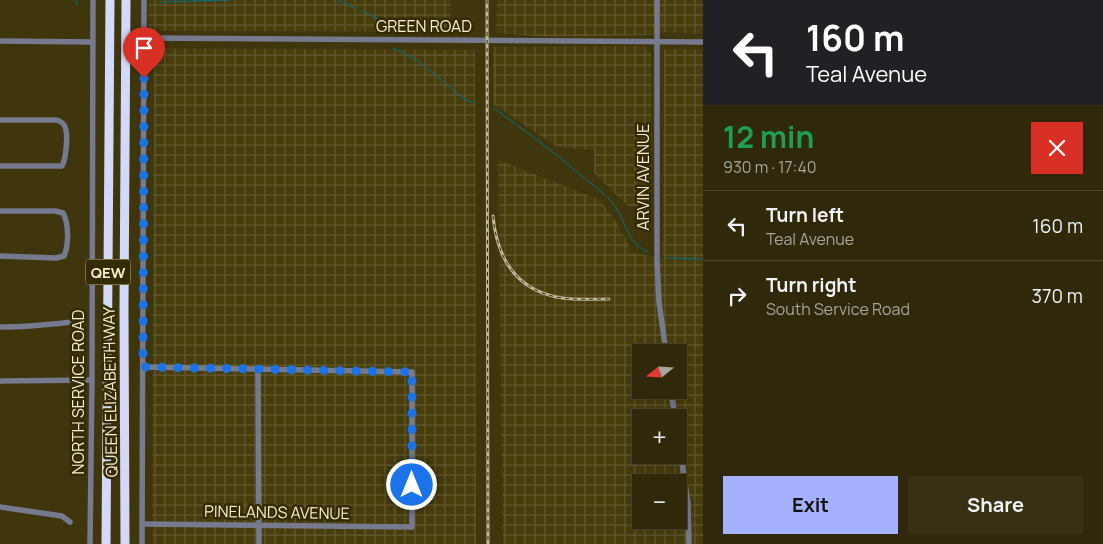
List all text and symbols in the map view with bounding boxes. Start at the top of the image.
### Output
text: 160 m [806,14,905,62]
street label: GREEN ROAD [376,15,472,37]
icon: left [723,20,788,85]
pin [123,27,165,78]
icon: arrive [130,34,158,62]
text: Teal Avenue [806,59,927,89]
text: 12 min [723,116,814,157]
button: close [1031,122,1083,174]
street label: ARVIN AVENUE [632,124,654,230]
text: 930 m · 17:40 [723,156,817,178]
text: Turn left [766,202,844,228]
icon: left [723,212,751,240]
text: 160 m [1032,213,1083,239]
text: Teal Avenue [766,228,854,250]
road number: QEW [86,260,130,284]
text: Turn right [766,272,856,298]
icon: right [723,282,751,310]
text: 370 m [1031,283,1083,309]
text: South Service Road [766,298,910,320]
street label: QUEEN ELIZABETH WAY [98,306,122,478]
street label: NORTH SERVICE ROAD [67,309,89,474]
north arrow [632,344,688,399]
map controls [632,344,687,529]
button: + [632,409,687,464]
position arrow [385,458,437,510]
button: − [632,474,687,529]
button: Exit [723,476,898,534]
button: Share [908,476,1083,534]
street label: PINELANDS AVENUE [204,500,350,524]

